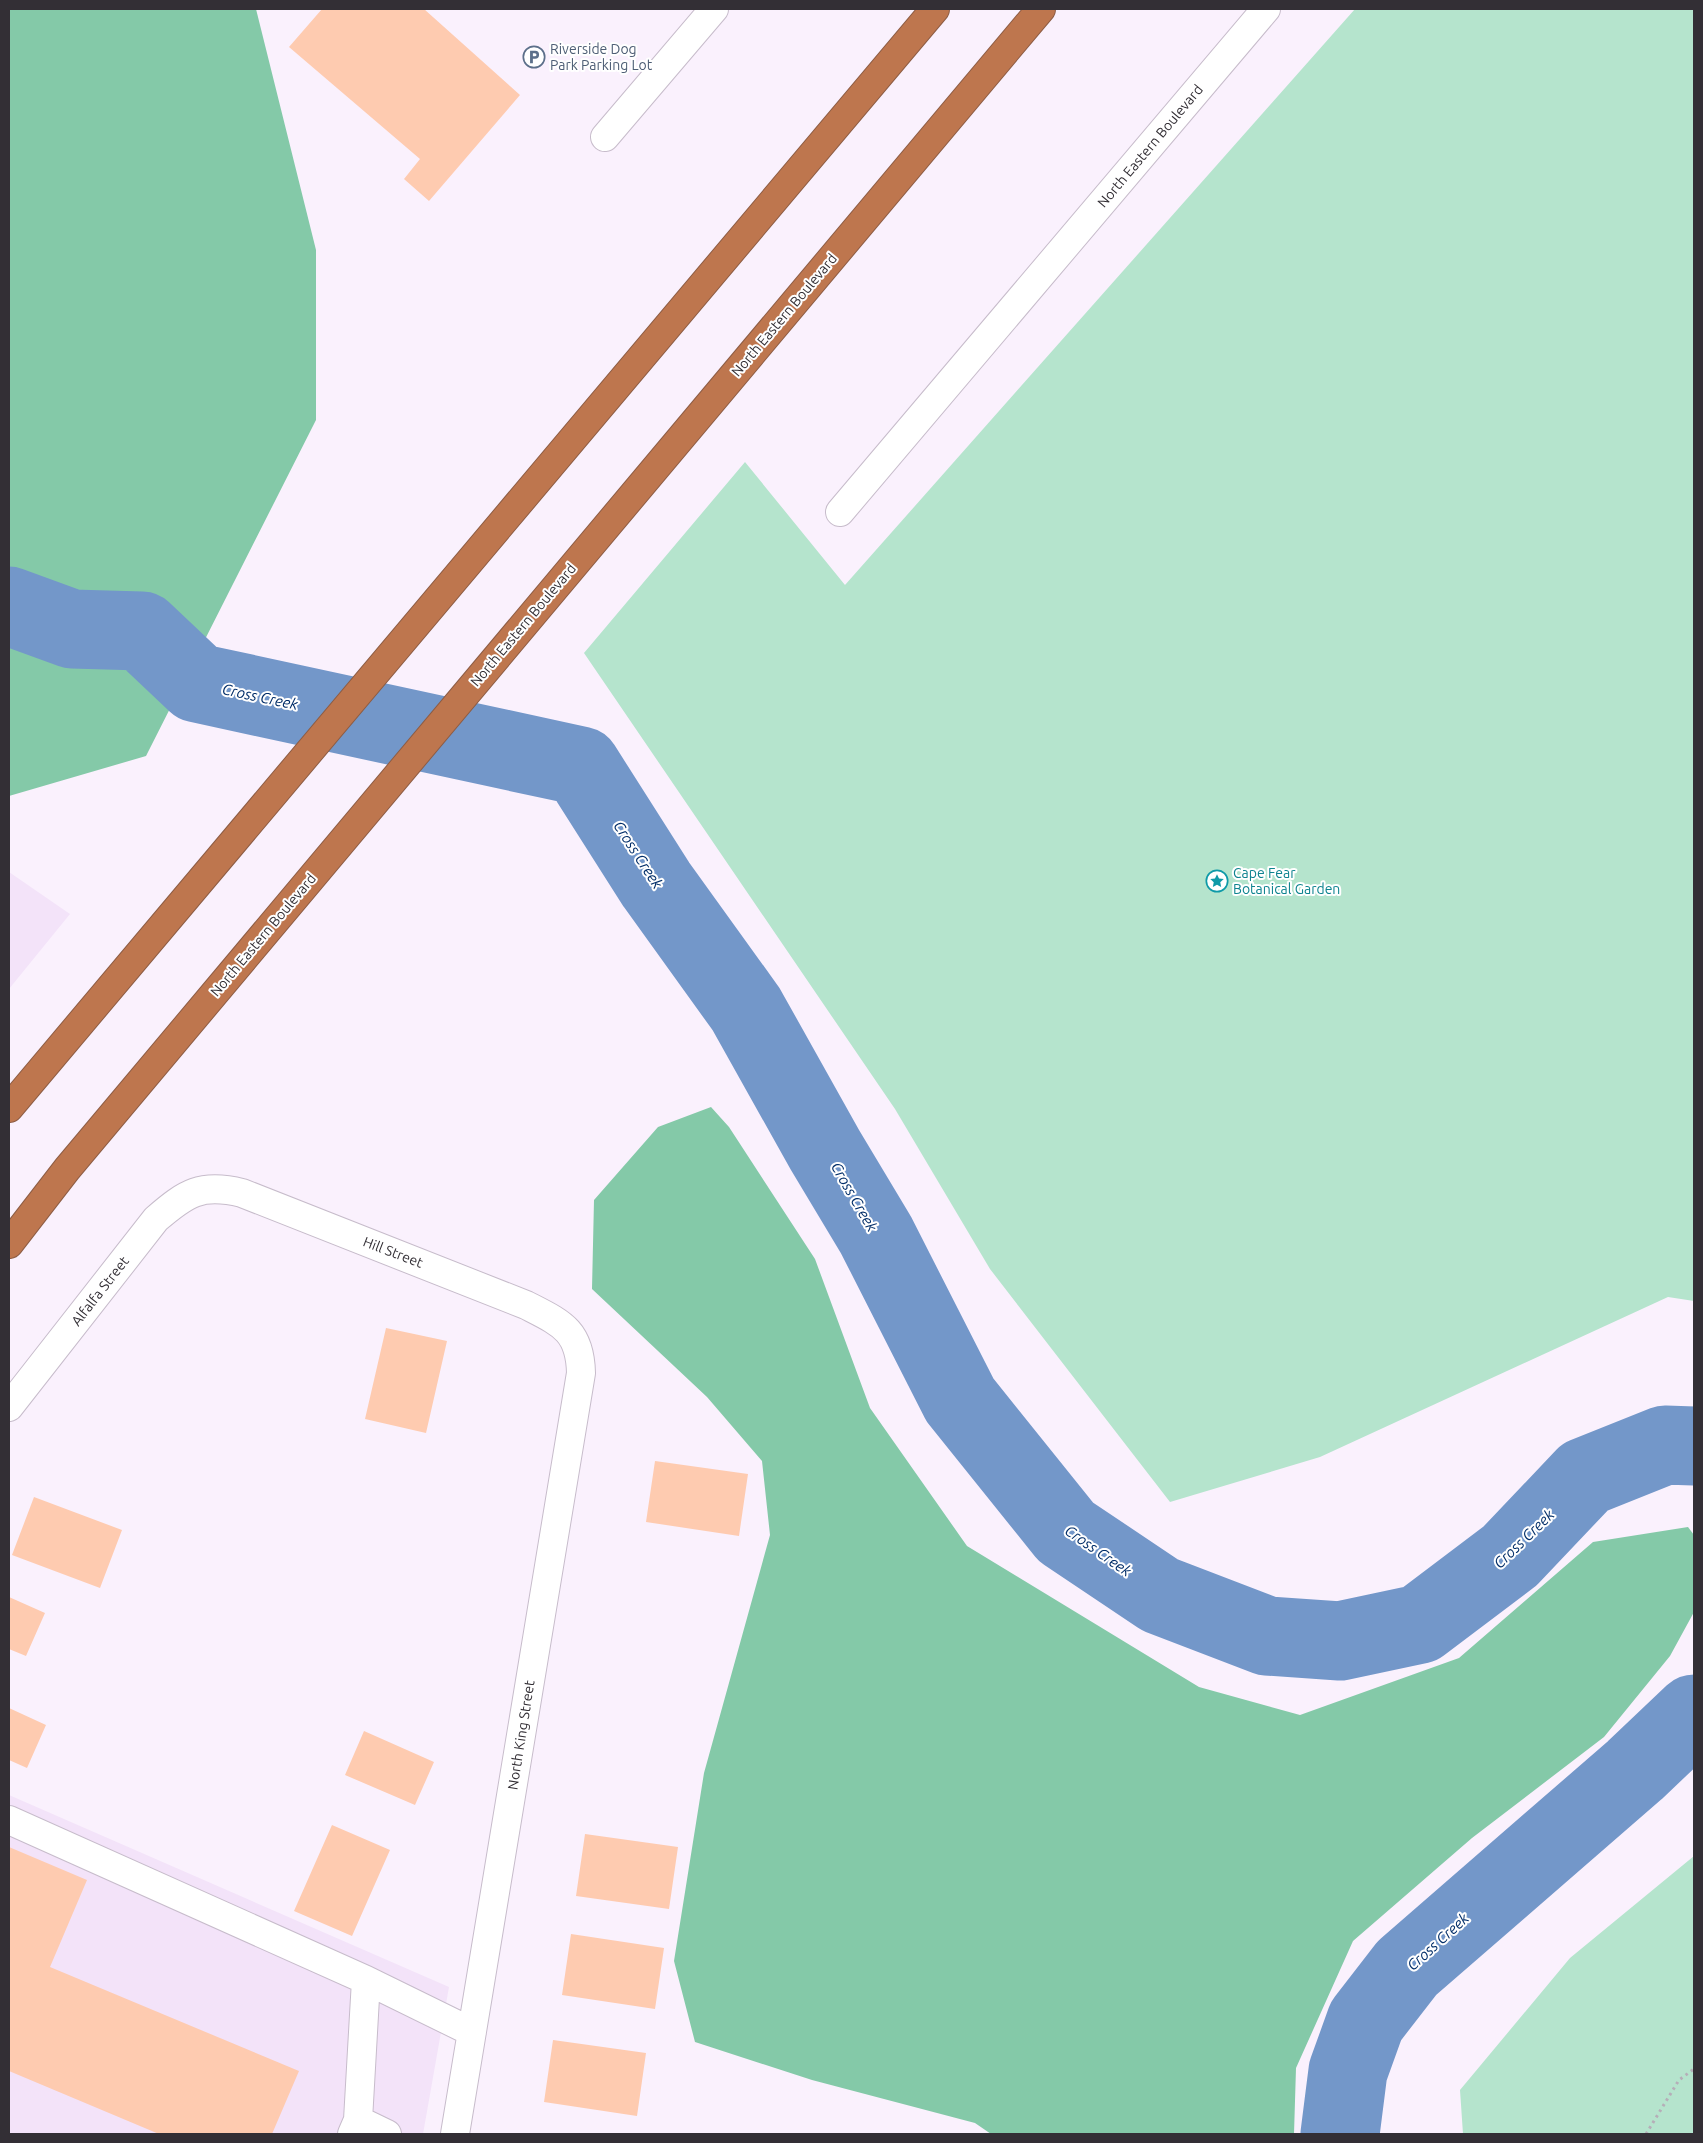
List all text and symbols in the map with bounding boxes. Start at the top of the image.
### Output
place label: Riverside Dog Park Parking Lot [550,41,653,73]
parking icon: Riverside Dog Park Parking Lot [522,45,546,69]
street label: North Eastern Boulevard [1094,81,1206,211]
street label: North Eastern Boulevard [728,250,840,380]
street label: North Eastern Boulevard [467,560,579,690]
water label: Cross Creek [221,680,300,713]
water label: Cross Creek [610,818,667,892]
place label: Cape Fear Botanical Garden [1233,865,1340,897]
place icon: Cape Fear Botanical Garden [1205,869,1229,893]
street label: North Eastern Boulevard [207,870,319,1000]
water label: Cross Creek [828,1159,881,1235]
street label: Hill Street [361,1233,426,1271]
street label: Alfalfa Street [68,1253,132,1329]
water label: Cross Creek [1490,1506,1558,1572]
water label: Cross Creek [1062,1521,1135,1580]
street label: North King Street [504,1679,538,1791]
water label: Cross Creek [1403,1909,1472,1974]

